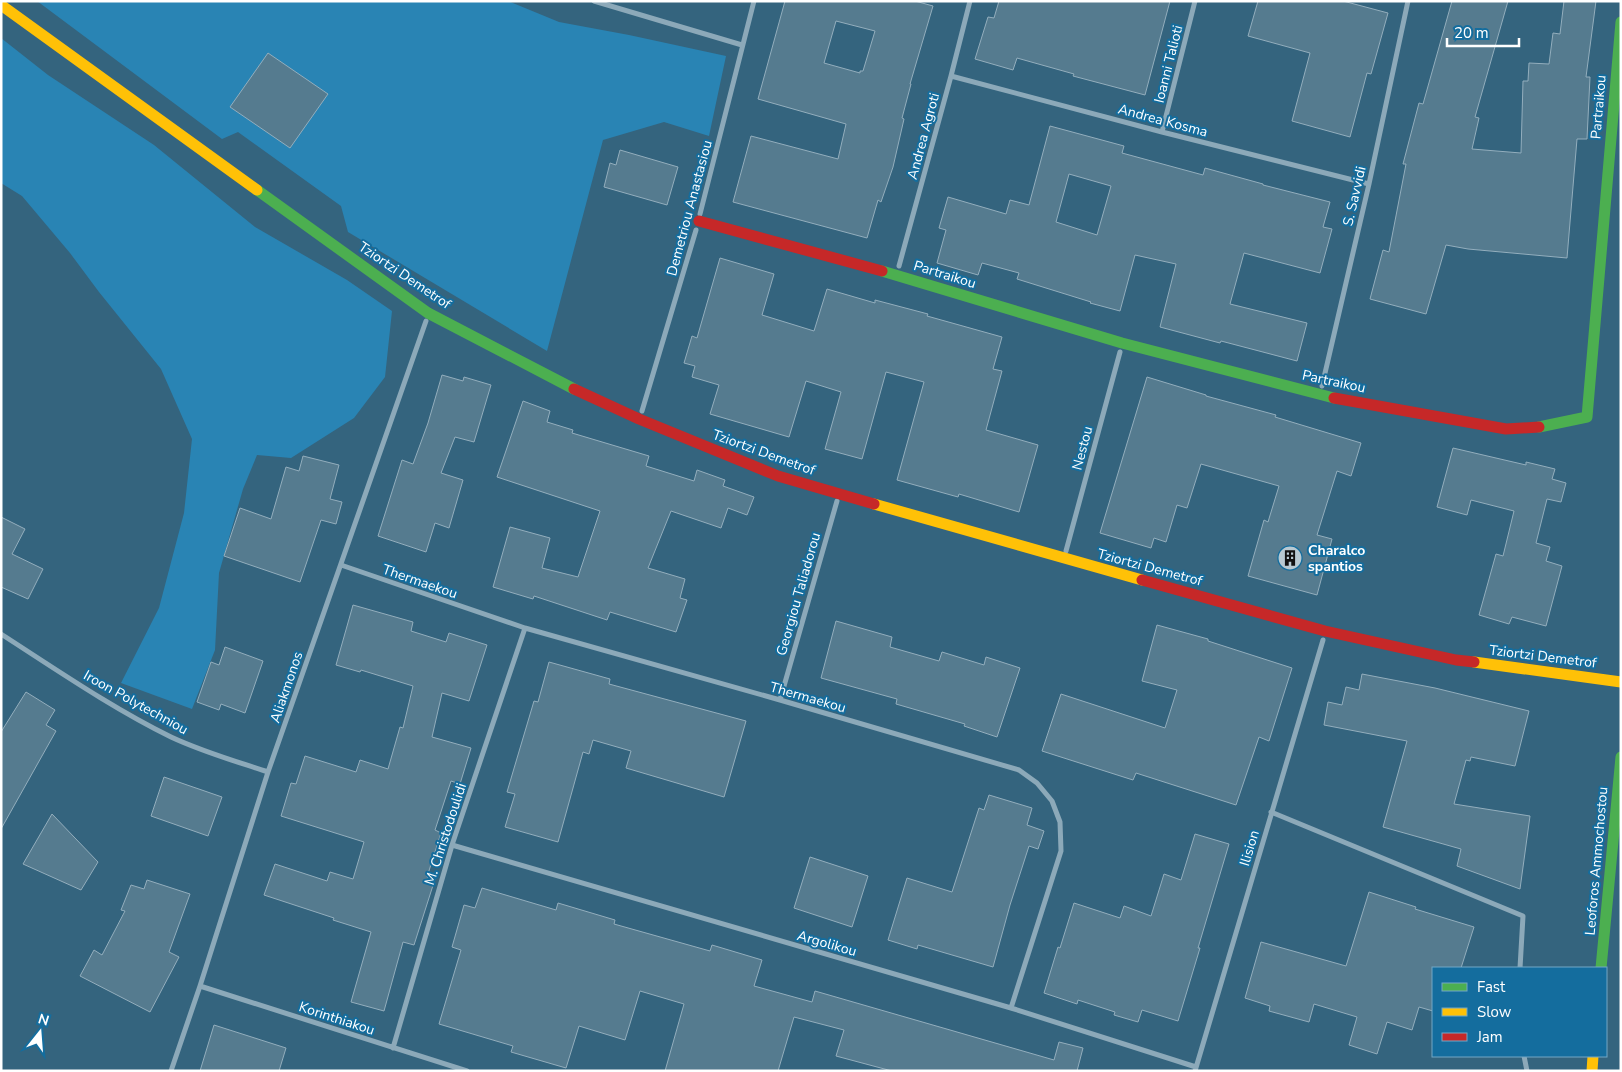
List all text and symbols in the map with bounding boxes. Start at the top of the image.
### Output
scale bar [1447,15,1520,47]
street label: Ioanni Talioti [1150,23,1187,105]
text: 20 m [1454,23,1489,43]
street label: Partraikou [1586,74,1611,140]
street label: Andrea Agroti [903,91,944,181]
street label: Andrea Kosma [1116,99,1210,142]
street label: Demetriou Anastasiou [662,138,717,278]
street label: S. Savvidi [1338,164,1371,228]
street label: Tziortzi Demetrof [355,237,455,314]
street label: Partraikou [911,256,978,293]
street label: Partraikou [1300,366,1367,397]
street label: Nestou [1067,424,1097,472]
street label: Tziortzi Demetrof [710,425,818,480]
street label: Georgiou Taliadorou [772,530,825,658]
place label: Charalco spantios [1308,541,1365,576]
street label: Tziortzi Demetrof [1095,544,1205,591]
building icon: Charalco spantios [1277,545,1303,571]
street label: Thermaekou [380,560,460,603]
street label: Tziortzi Demetrof [1488,640,1598,673]
street label: Aliakmonos [265,649,308,725]
street label: Iroon Polytechniou [80,666,191,739]
street label: Thermaekou [768,678,848,717]
street label: M. Christodoulidi [420,781,471,888]
street label: Leoforos Ammochostou [1581,786,1612,936]
street label: Ilision [1235,828,1264,868]
street label: Argolikou [795,926,859,961]
legend [1432,967,1607,1057]
text: Fast [1477,977,1506,997]
street label: Korinthiakou [297,997,377,1040]
text: Slow [1477,1002,1512,1022]
north arrow [15,1007,65,1057]
text: N [36,1009,51,1031]
text: Jam [1476,1027,1503,1047]

